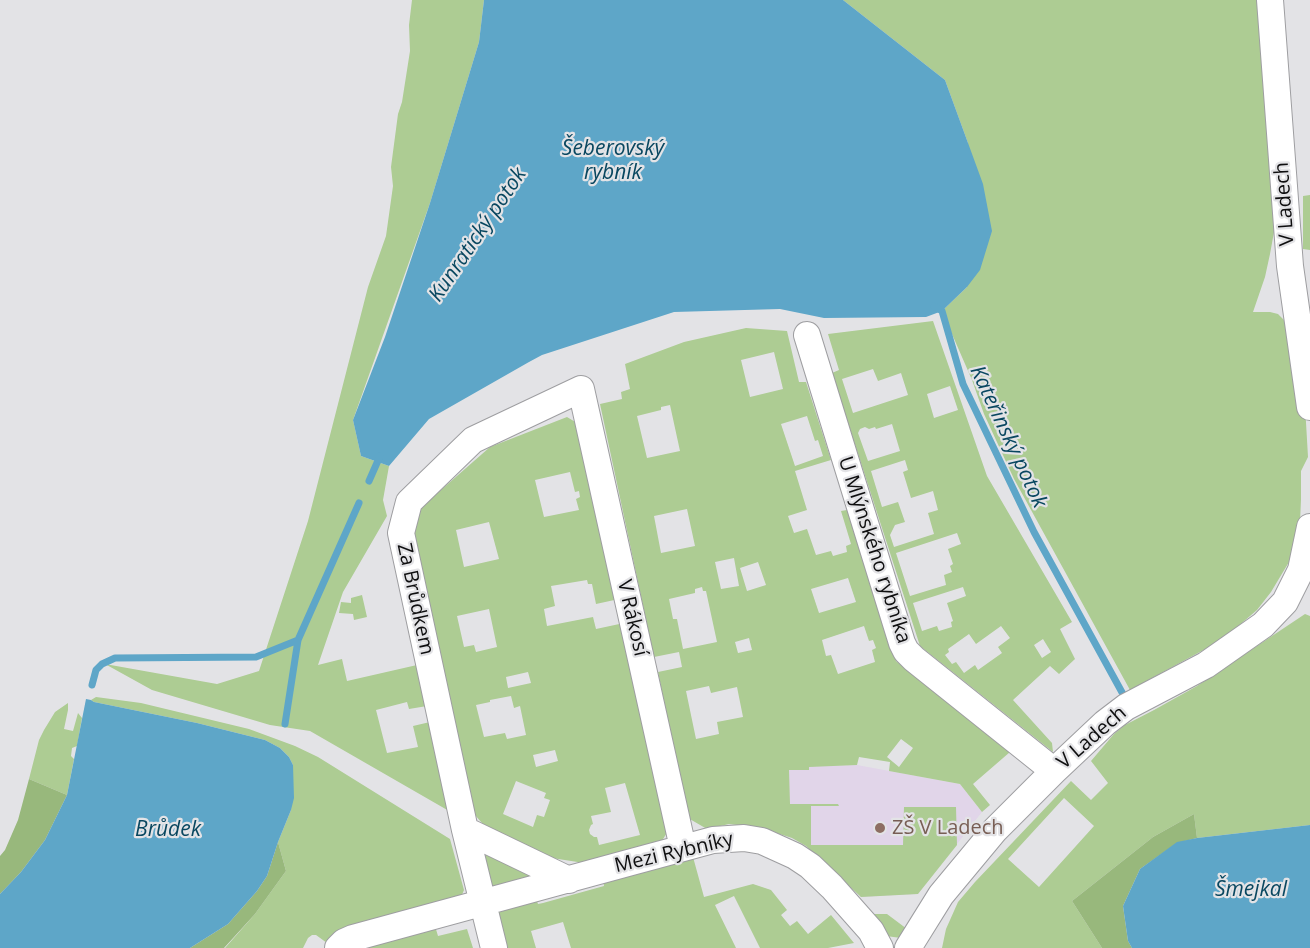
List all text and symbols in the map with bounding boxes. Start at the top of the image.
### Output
water label: Šeberovský rybník [562,136,664,186]
street label: V Ladech [1270,161,1300,247]
water label: Kunratický potok [424,163,532,307]
water label: Kateřinský potok [964,362,1052,512]
street label: U Mlýnského rybníka [832,453,916,647]
street label: Za Brůdkem [391,541,439,657]
street label: V Rákosí [612,577,652,659]
street label: V Ladech [1052,701,1132,775]
place label: ZŠ V Ladech [892,816,1004,840]
water label: Brůdek [135,817,201,843]
marker: ZŠ V Ladech [873,821,887,835]
street label: Mezi Rybníky [612,828,736,878]
water label: Šmejkal [1215,877,1287,903]

